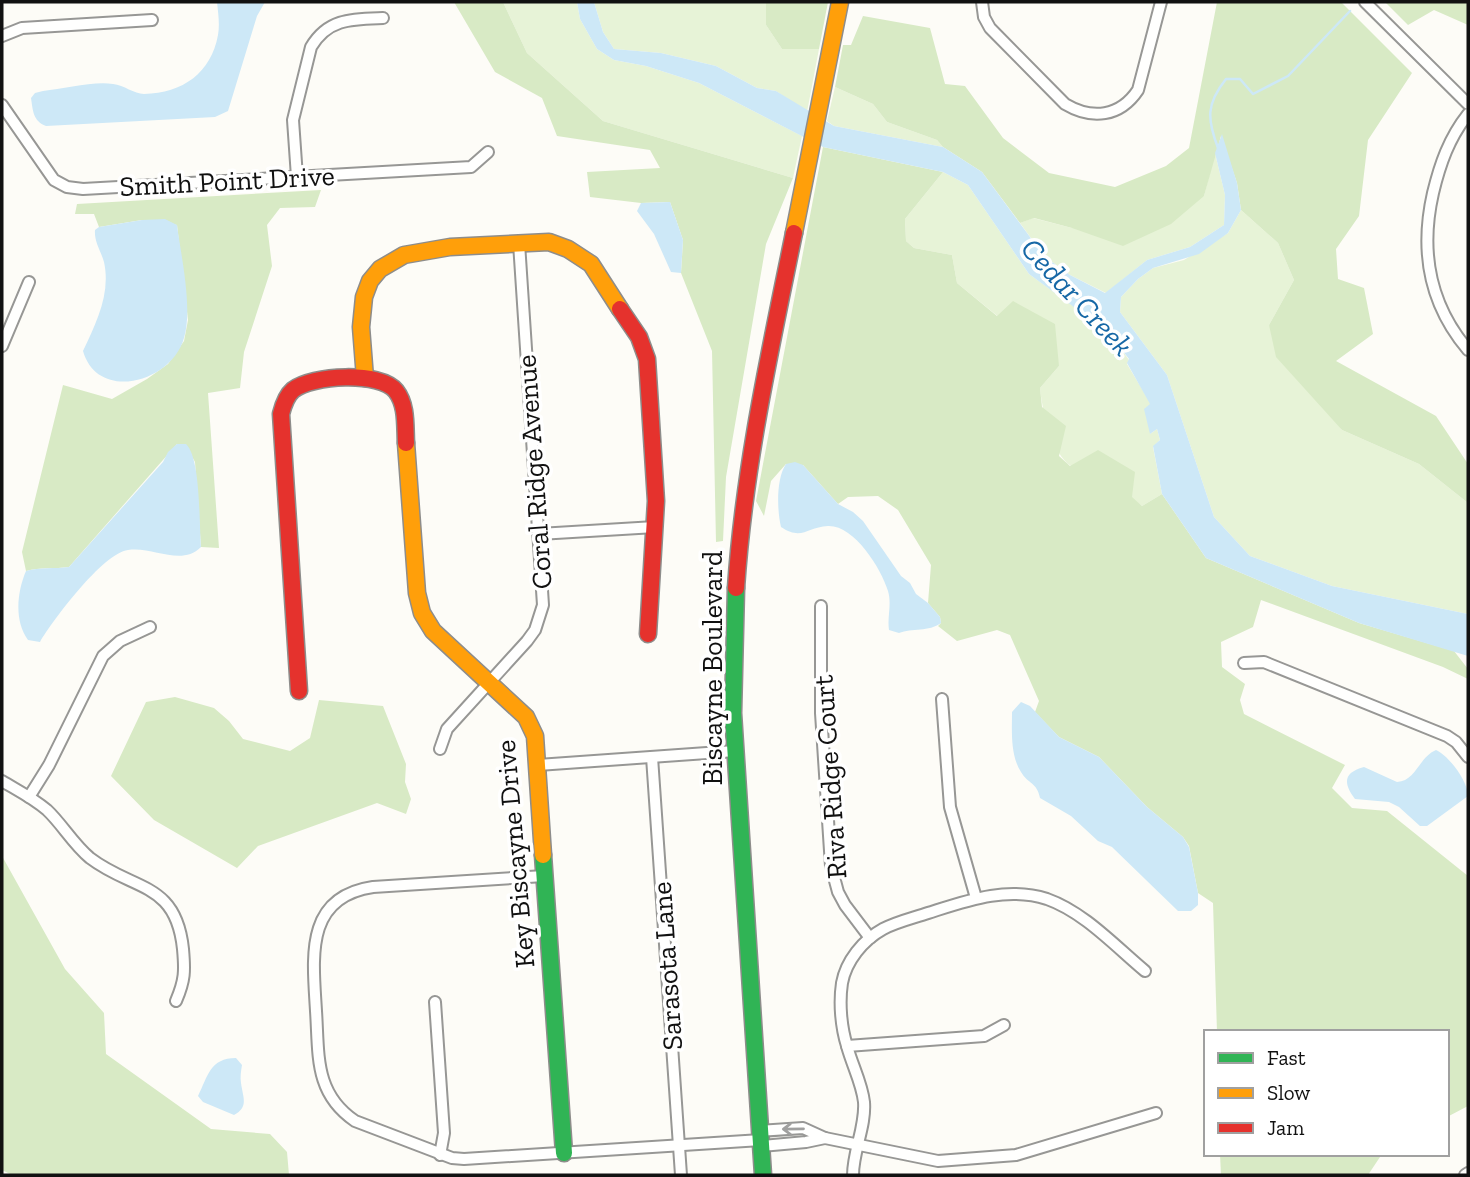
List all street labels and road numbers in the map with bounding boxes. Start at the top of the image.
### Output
street label: Smith Point Drive [119,159,335,203]
street label: Coral Ridge Avenue [509,354,559,590]
street label: Biscayne Boulevard [696,551,729,785]
street label: Riva Ridge Court [806,673,854,880]
street label: Key Biscayne Drive [489,739,541,969]
street label: Sarasota Lane [645,881,689,1051]

